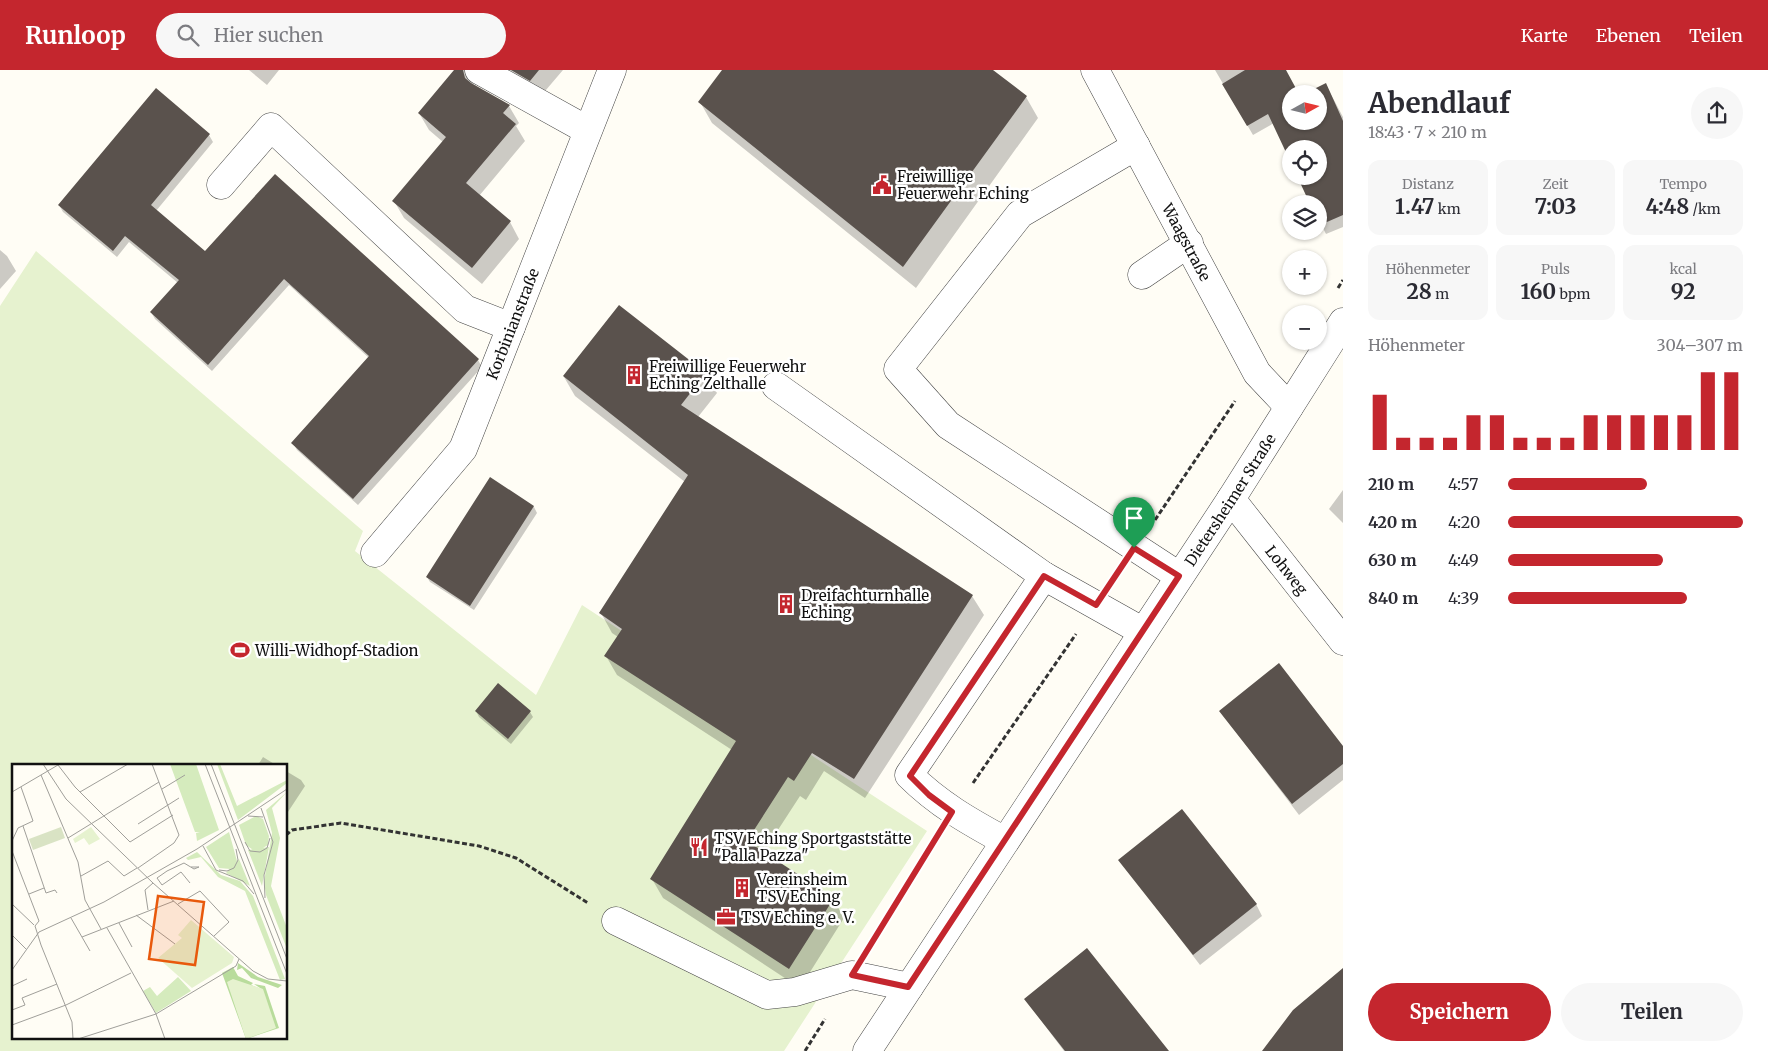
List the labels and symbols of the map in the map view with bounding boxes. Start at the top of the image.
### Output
north arrow [1282,85,1328,130]
place label: Freiwillige Feuerwehr Eching [897,167,1029,203]
public building icon: Freiwillige Feuerwehr Eching [871,174,893,196]
street label: Waagstraße [1158,199,1216,284]
street label: Korbinianstraße [482,265,543,382]
place label: Freiwillige Feuerwehr Eching Zelthalle [649,357,806,393]
building icon: Freiwillige Feuerwehr Eching Zelthalle [623,364,645,386]
street label: Dietersheimer Straße [1180,430,1280,569]
pin [1113,497,1155,548]
street label: Lohweg [1262,541,1312,598]
place label: Dreifachturnhalle Eching [801,586,929,622]
building icon: Dreifachturnhalle Eching [775,593,797,615]
sports icon: Willi-Widhopf-Stadion [229,639,251,661]
place label: Willi-Widhopf-Stadion [254,641,418,660]
inset map [12,764,288,1038]
place label: TSV Eching Sportgaststätte "Palla Pazza" [714,829,912,865]
restaurant icon: TSV Eching Sportgaststätte "Palla Pazza" [688,836,710,858]
place label: Vereinsheim TSV Eching [756,870,848,906]
building icon: Vereinsheim TSV Eching [731,877,753,899]
office icon: TSV Eching e. V. [715,906,737,928]
place label: TSV Eching e. V. [741,908,855,927]

